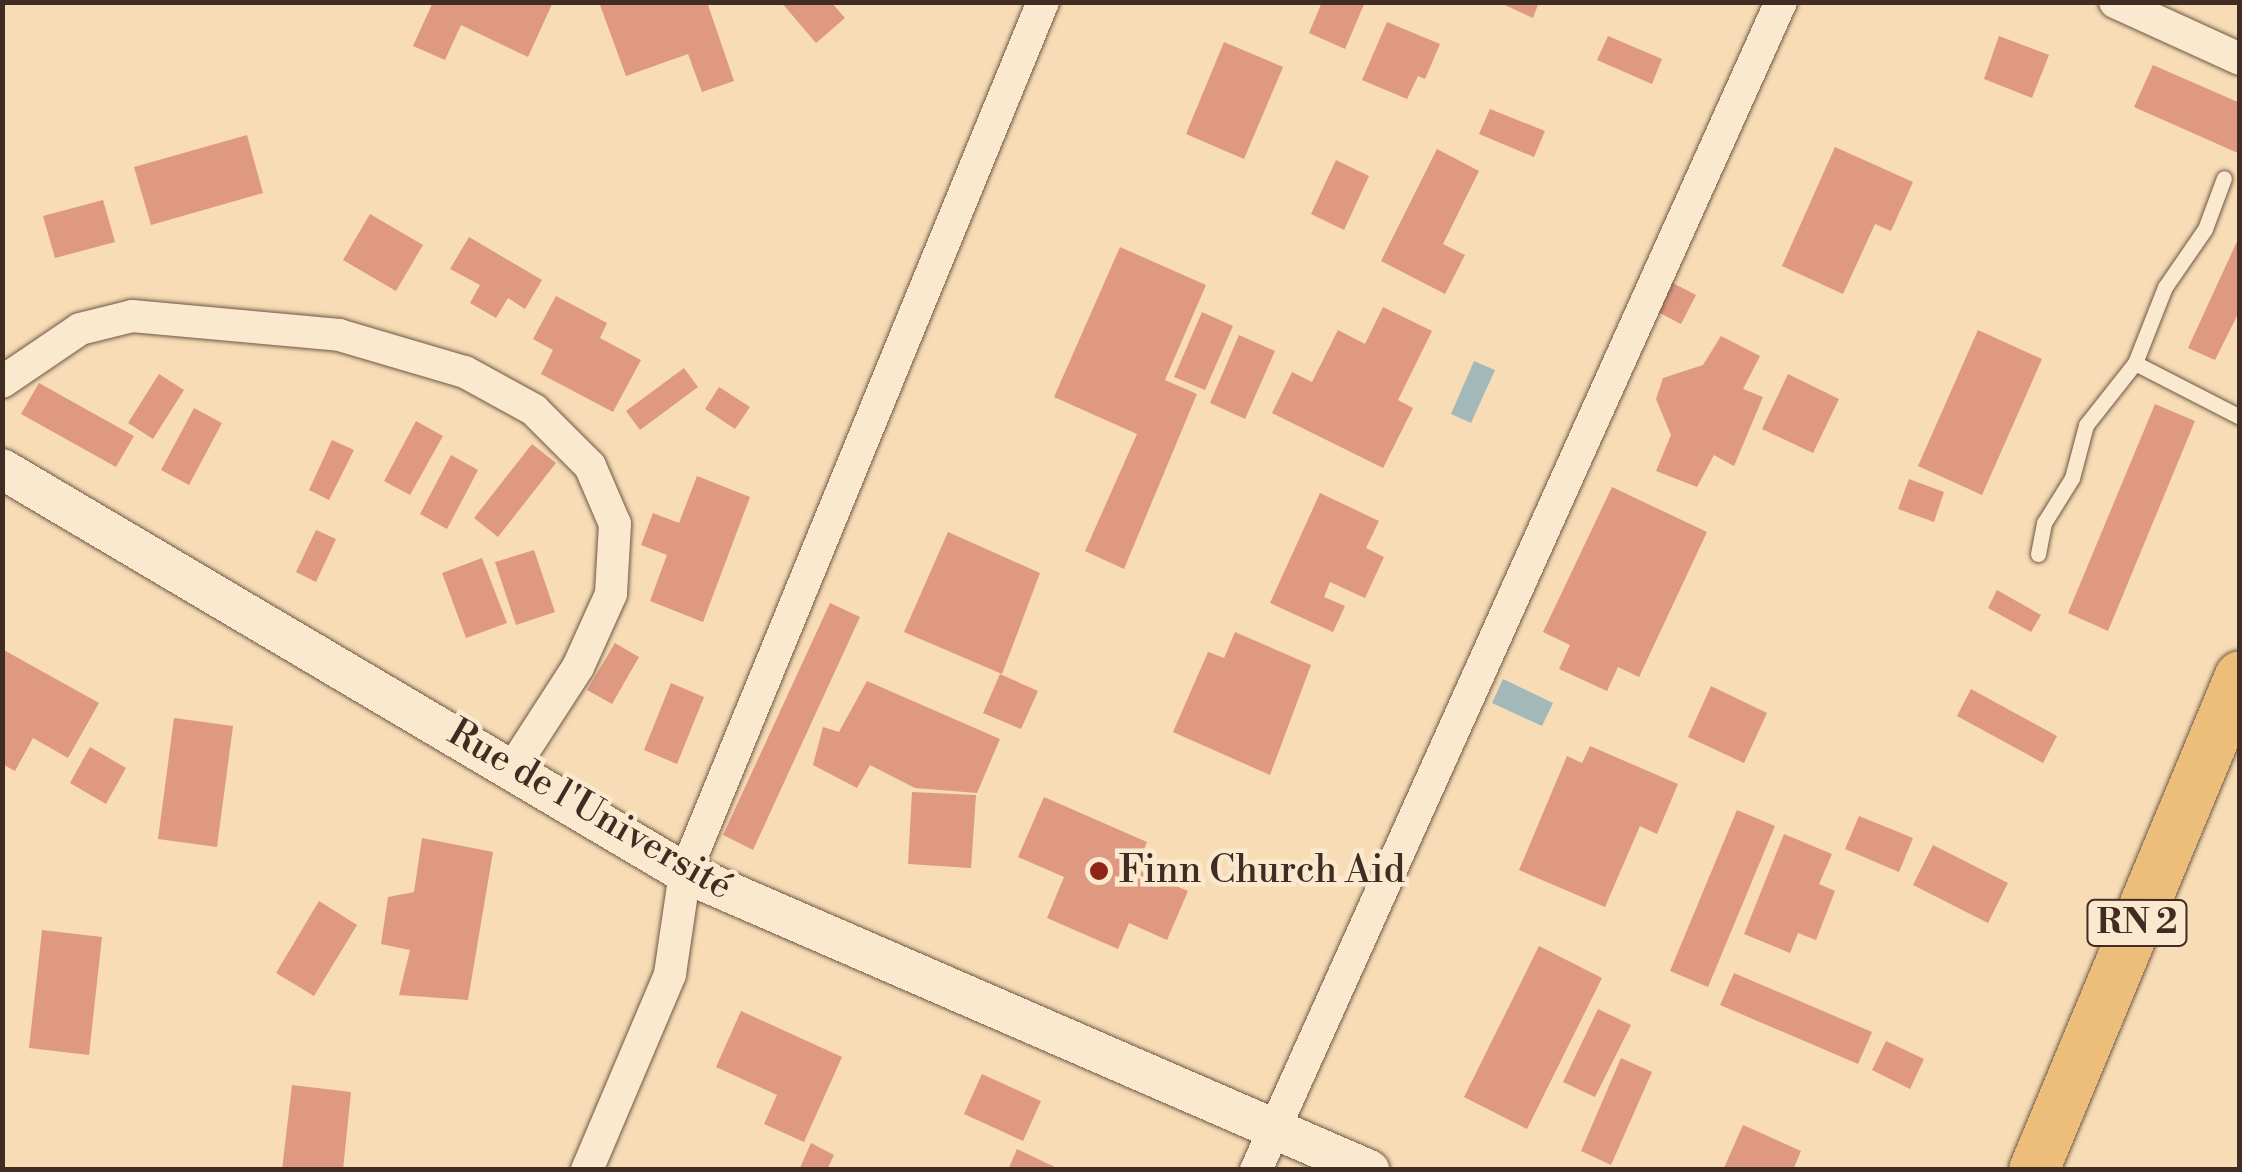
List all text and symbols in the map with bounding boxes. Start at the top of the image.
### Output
street label: Rue de l'Université [440,710,740,910]
place label: Finn Church Aid [1119,848,1405,894]
marker: Finn Church Aid [1088,860,1110,882]
road number: RN 2 [2084,893,2190,953]

